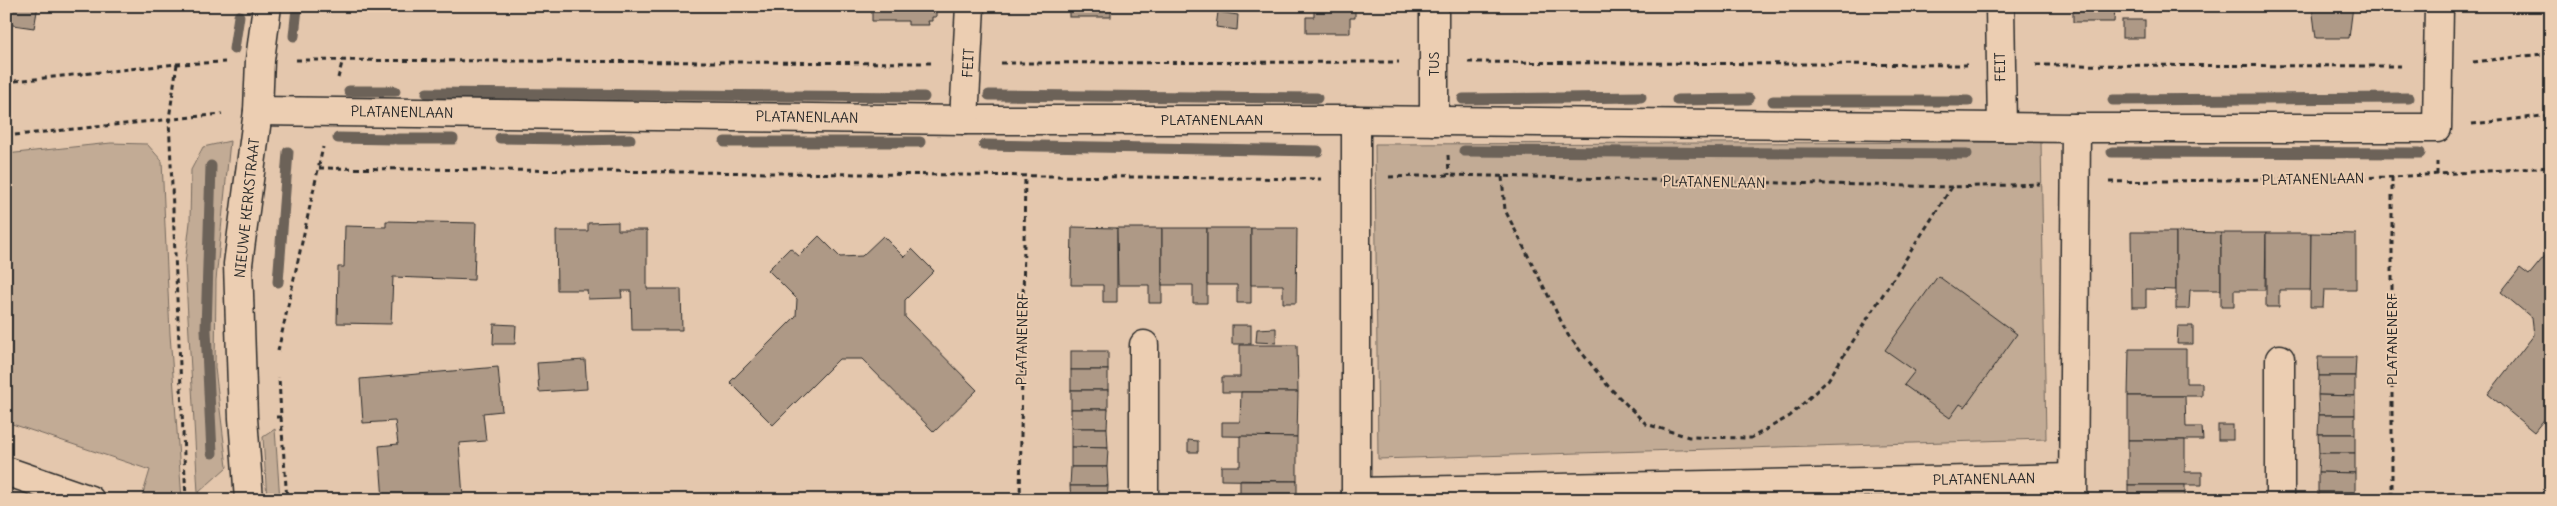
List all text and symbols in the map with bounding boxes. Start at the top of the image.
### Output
street label: FEIT [958,48,978,78]
street label: TUS [1425,51,1443,76]
street label: FEIT [1991,52,2009,82]
street label: PLATANENLAAN [350,102,454,122]
street label: PLATANENLAAN [755,107,859,127]
street label: PLATANENLAAN [1161,111,1263,129]
street label: NIEUWE KERKSTRAAT [231,137,263,279]
street label: PLATANENLAAN [2261,169,2365,189]
street label: PLATANENLAAN [1662,172,1766,192]
street label: PLATANENERF [1012,292,1032,386]
street label: PLATANENERF [2383,293,2401,385]
street label: PLATANENLAAN [1932,469,2036,489]

